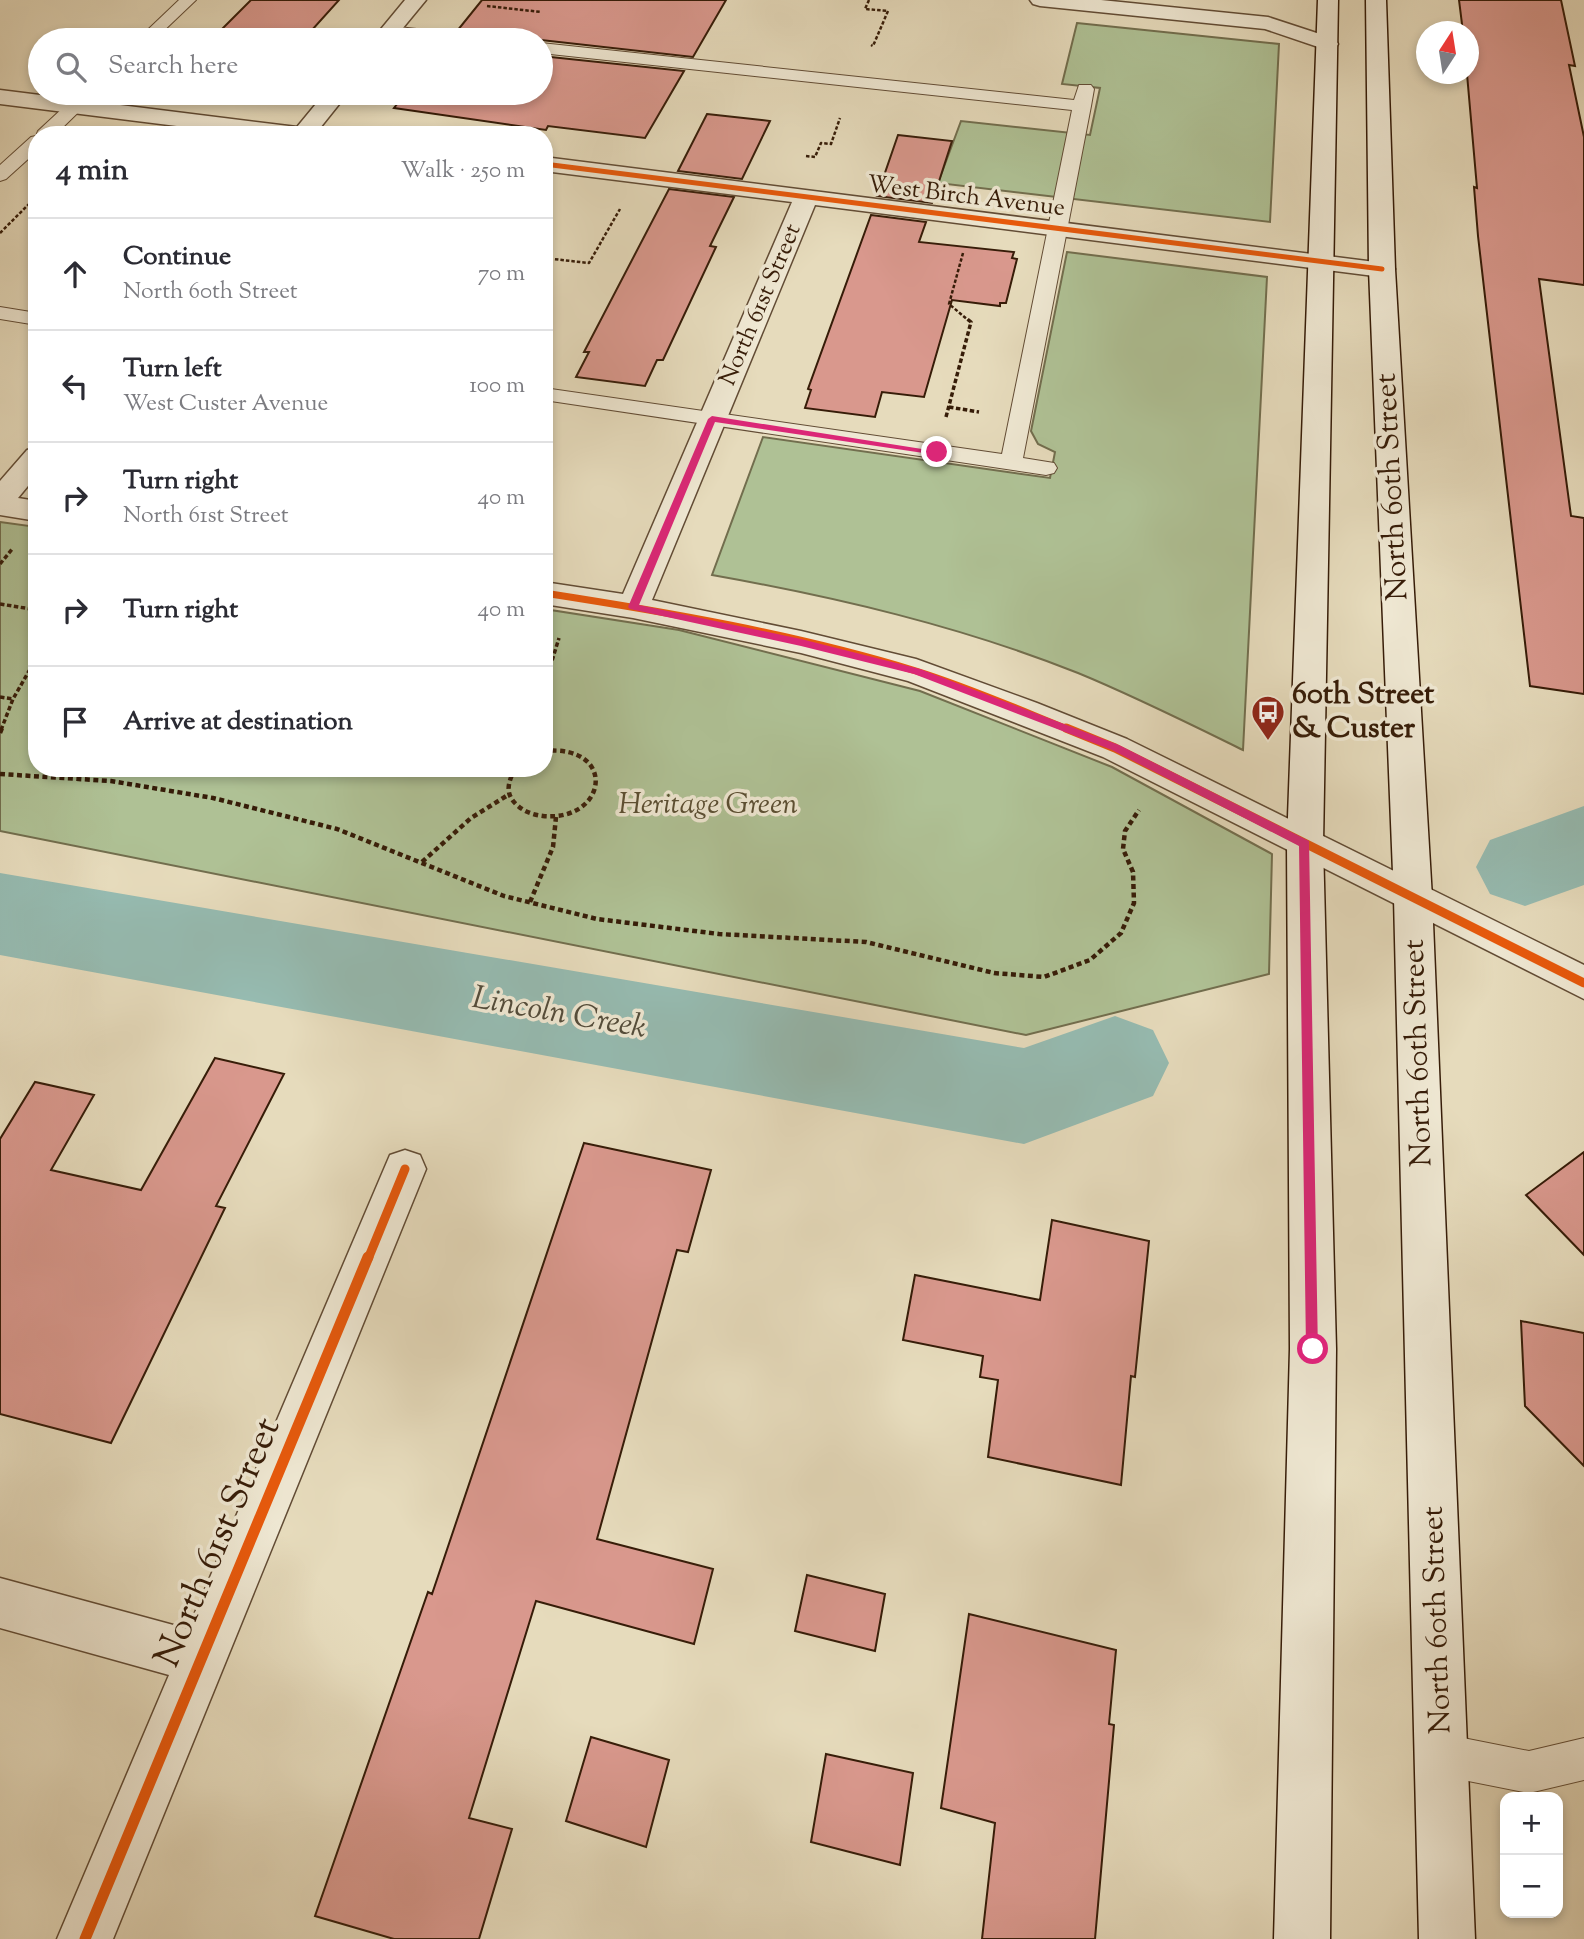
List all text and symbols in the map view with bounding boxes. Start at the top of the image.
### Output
north arrow [1416,21,1479,84]
search box [28,28,553,105]
icon: search [52,48,90,86]
text: Search here [108,48,238,85]
text: 4 min [56,150,129,193]
text: Walk · 250 m [401,155,525,188]
street label: West Birch Avenue [865,168,1067,226]
street label: North 61st Street [712,219,810,391]
text: Continue [123,239,231,276]
icon: ahead [56,255,94,293]
text: 70 m [478,258,525,291]
text: North 60th Street [123,276,298,309]
text: Turn left [123,351,222,388]
icon: left [56,367,94,405]
text: 100 m [469,370,525,403]
street label: North 60th Street [1366,372,1420,602]
text: West Custer Avenue [123,388,328,421]
route end [921,436,952,467]
text: Turn right [123,463,238,500]
icon: right [56,479,94,517]
text: 40 m [478,482,525,515]
text: North 61st Street [123,500,289,533]
icon: right [56,591,94,629]
text: Turn right [123,592,238,629]
text: 40 m [478,594,525,627]
place label: 60th Street & Custer [1292,674,1435,751]
bus stop icon: 60th Street & Custer [1249,693,1287,742]
icon: arrive [56,703,94,741]
text: Arrive at destination [123,704,353,741]
park label: Heritage Green [618,784,798,827]
street label: North 60th Street [1394,938,1444,1168]
water label: Lincoln Creek [468,976,650,1052]
route start [1297,1333,1328,1364]
street label: North 61st Street [142,1409,296,1676]
street label: North 60th Street [1413,1505,1463,1735]
map controls [1500,1792,1563,1918]
button: + [1500,1792,1563,1855]
button: − [1500,1855,1563,1918]

